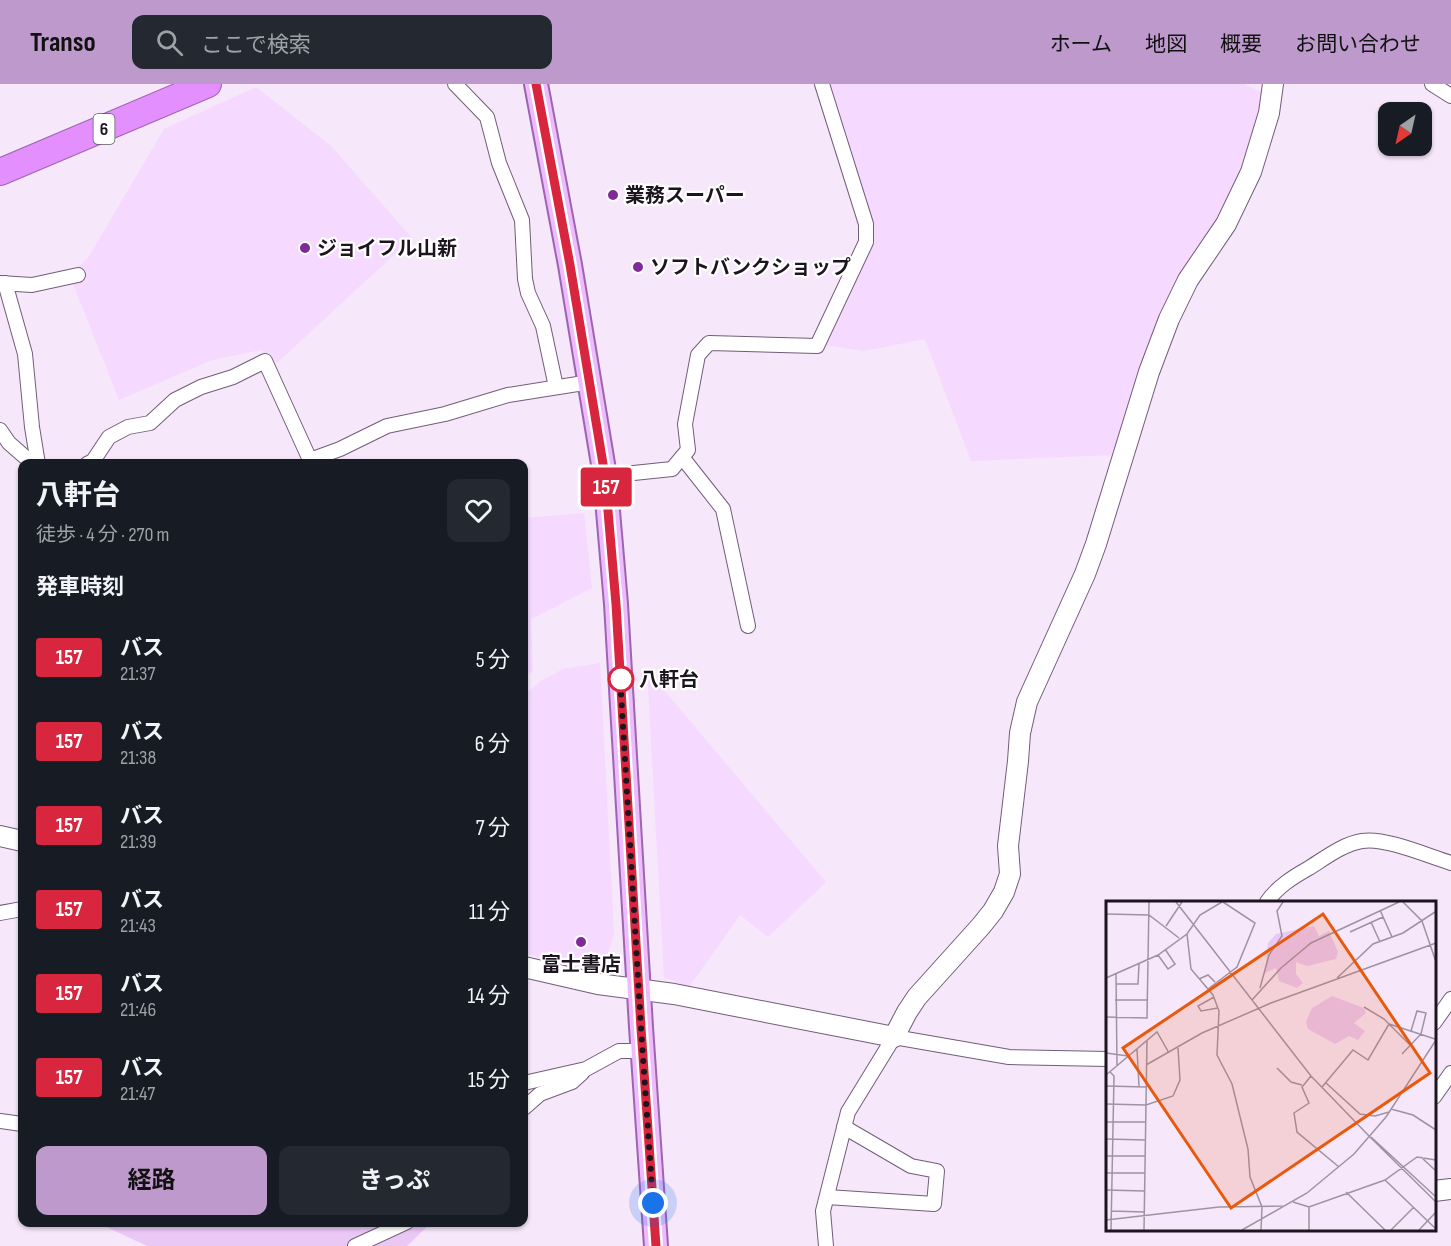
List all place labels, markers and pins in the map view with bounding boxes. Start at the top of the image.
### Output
place label: 業務スーパー [625,184,745,208]
marker: 業務スーパー [606,188,620,202]
place label: ジョイフル山新 [317,237,457,261]
marker: ジョイフル山新 [298,241,312,255]
place label: ソフトバンクショップ [650,256,851,280]
marker: ソフトバンクショップ [631,260,645,274]
marker: 八軒台 [608,666,634,692]
place label: 八軒台 [639,668,699,692]
marker: 富士書店 [574,935,588,949]
place label: 富士書店 [541,953,621,977]

